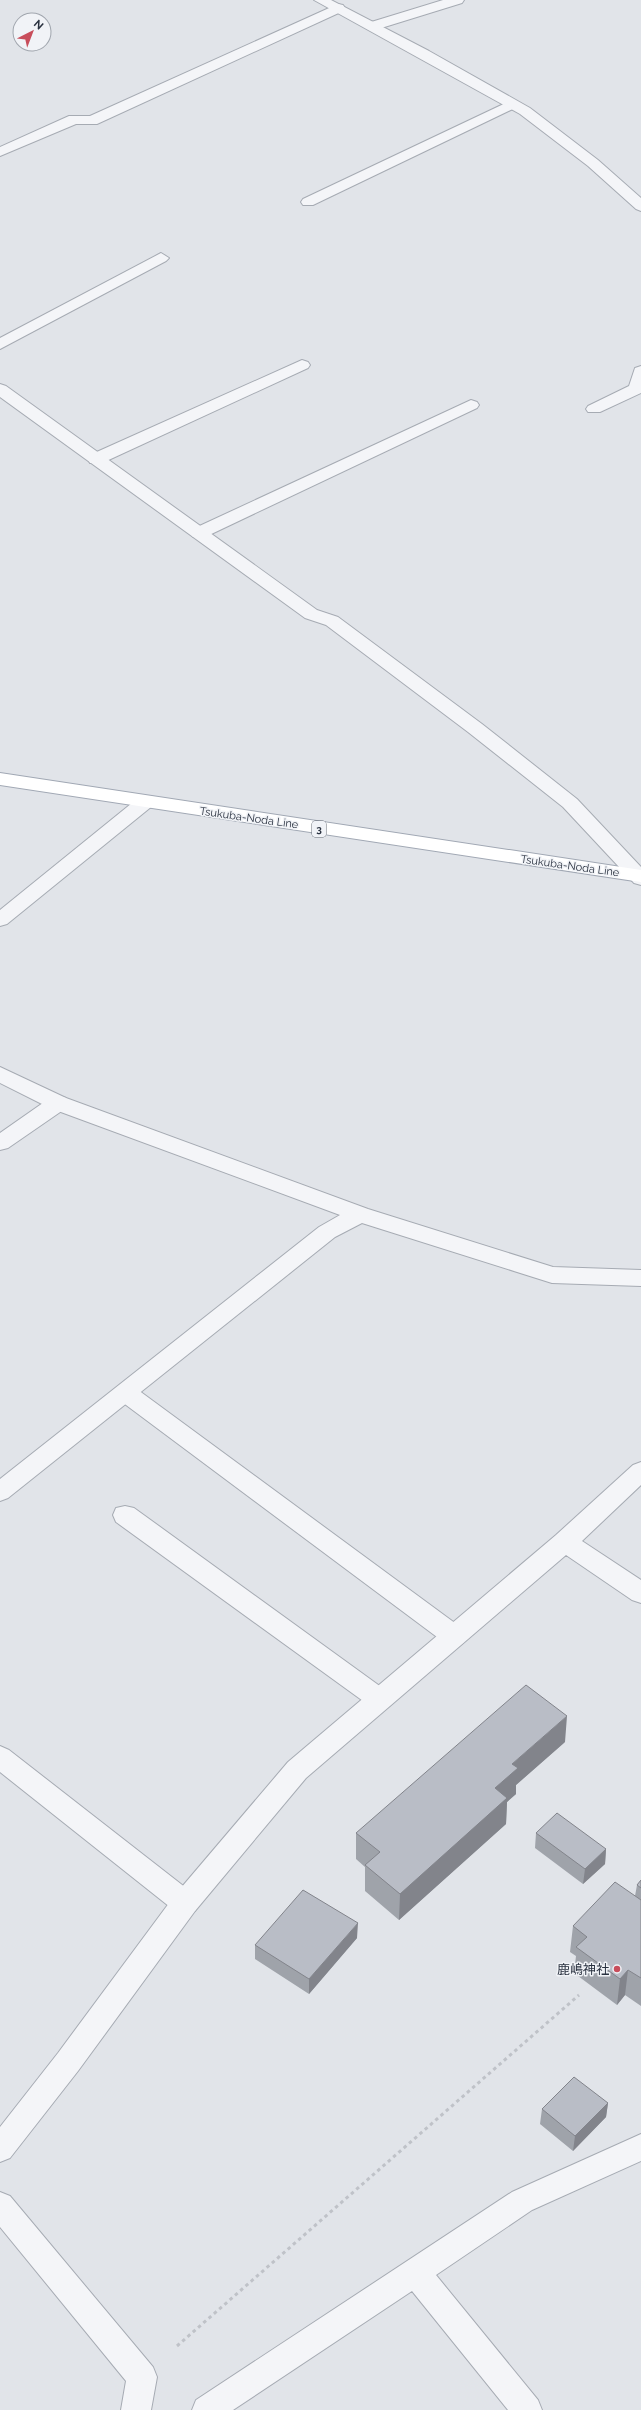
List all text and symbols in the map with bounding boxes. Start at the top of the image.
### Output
north arrow [12,12,52,52]
text: N [31,17,46,33]
street label: Tsukuba-Noda Line [199,805,300,831]
road number: 3 [312,821,326,837]
street label: Tsukuba-Noda Line [520,853,621,879]
place label: 鹿嶋神社 [557,1962,609,1977]
marker: 鹿嶋神社 [612,1964,622,1974]

